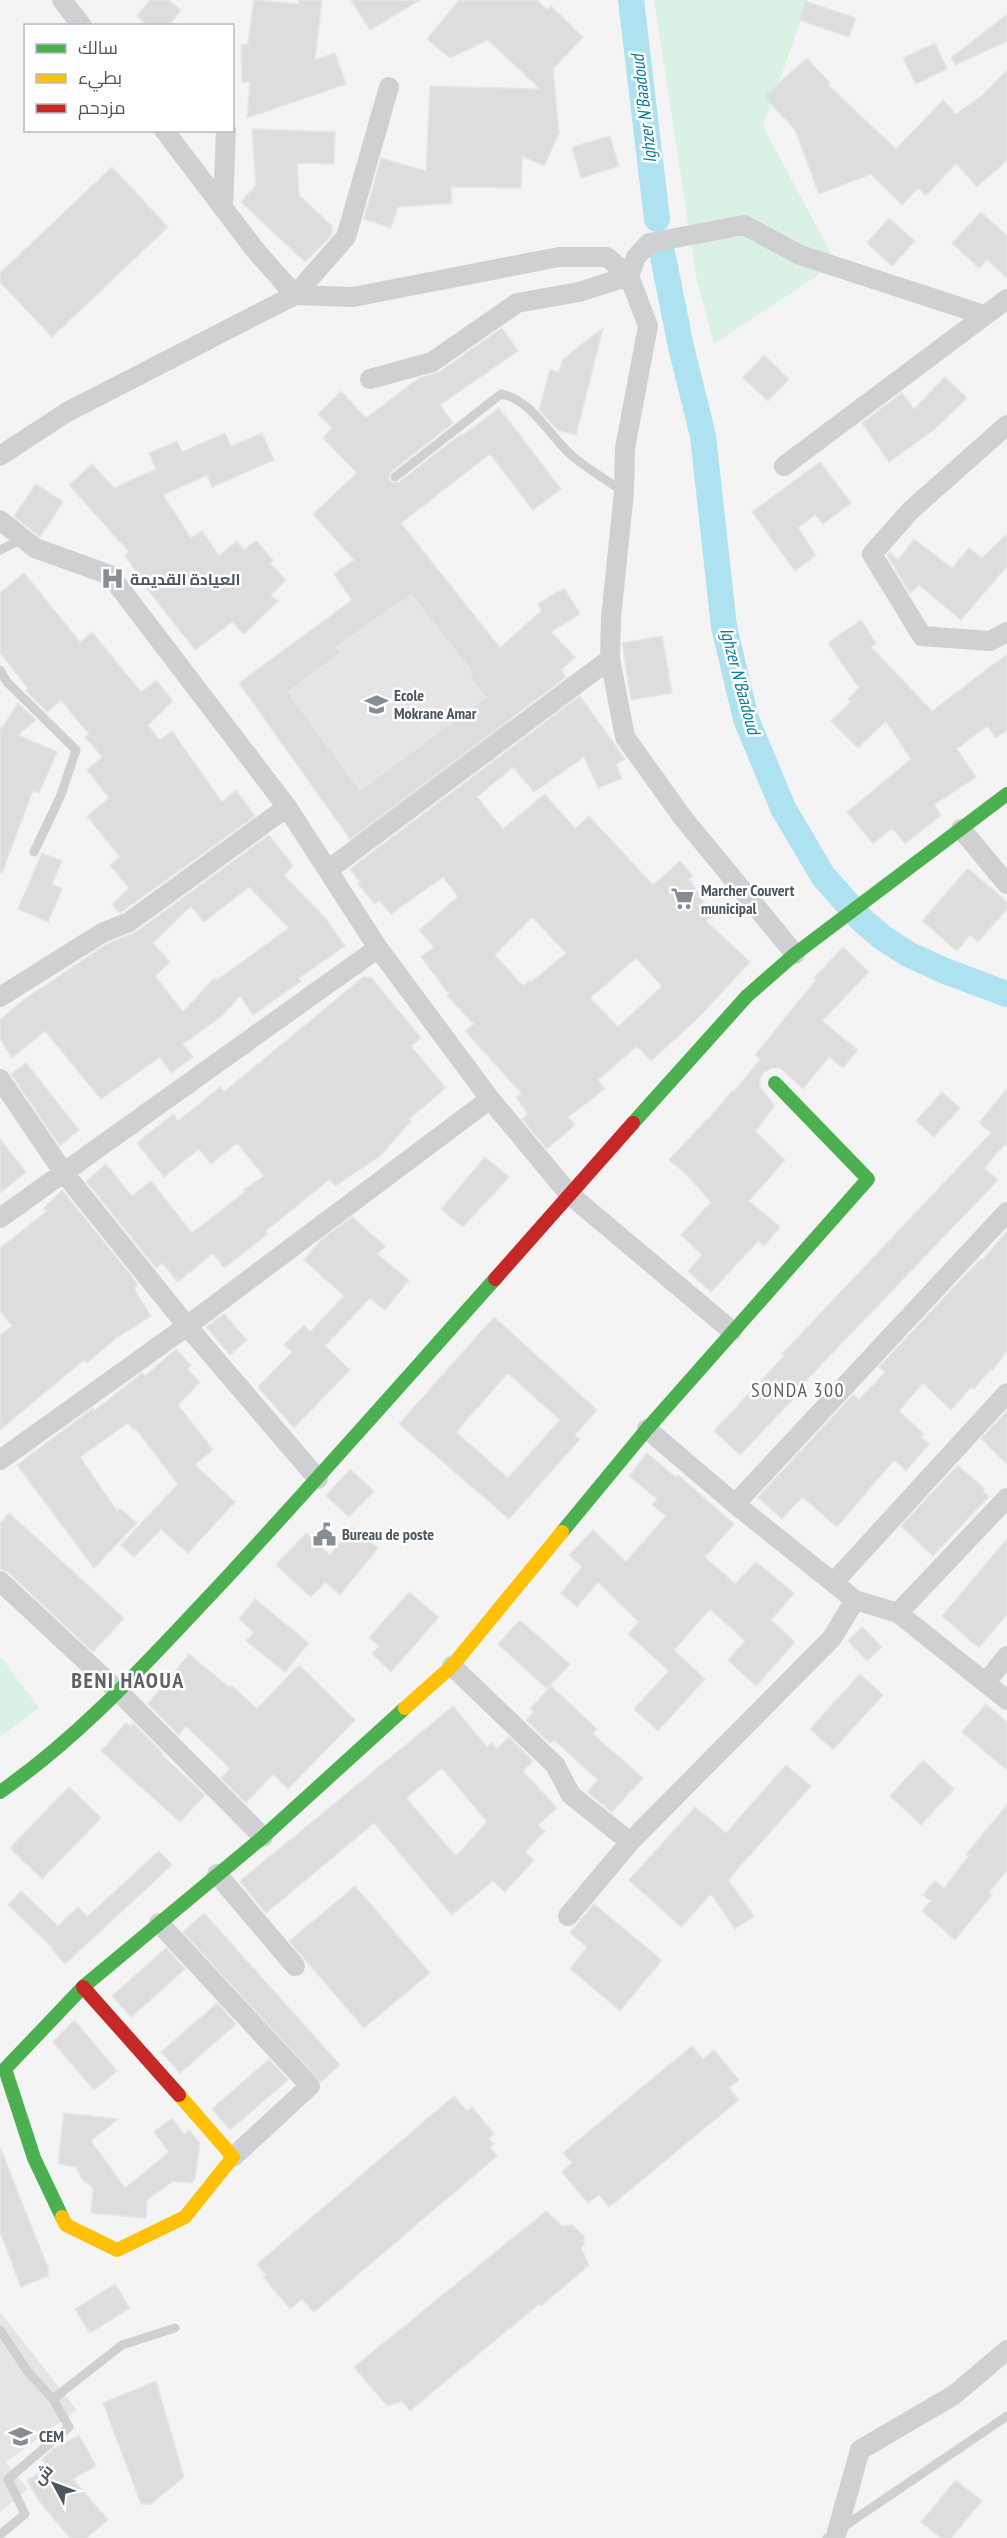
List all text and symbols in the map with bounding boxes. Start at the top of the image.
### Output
legend [24,24,234,132]
text: سالك [78,36,118,59]
water label: Ighzer N'Baadoud [625,51,662,165]
text: بطيء [78,66,122,92]
text: مزدحم [78,96,126,120]
hospital icon: العيادة القديمة [99,566,125,592]
place label: العيادة القديمة [130,569,241,589]
water label: Ighzer N'Baadoud [715,625,766,739]
place label: Ecole Mokrane Amar [394,685,477,723]
school or university icon: Ecole Mokrane Amar [363,691,389,717]
place label: Marcher Couvert municipal [701,880,795,918]
supermarket icon: Marcher Couvert municipal [670,886,696,912]
district label: SONDA 300 [751,1377,845,1403]
public building icon: Bureau de poste [311,1521,337,1547]
place label: Bureau de poste [342,1524,434,1544]
district label: BENI HAOUA [71,1666,185,1694]
school or university icon: CEM [8,2423,34,2449]
place label: CEM [39,2426,64,2446]
north arrow [24,2454,84,2514]
text: ش [28,2460,57,2488]

